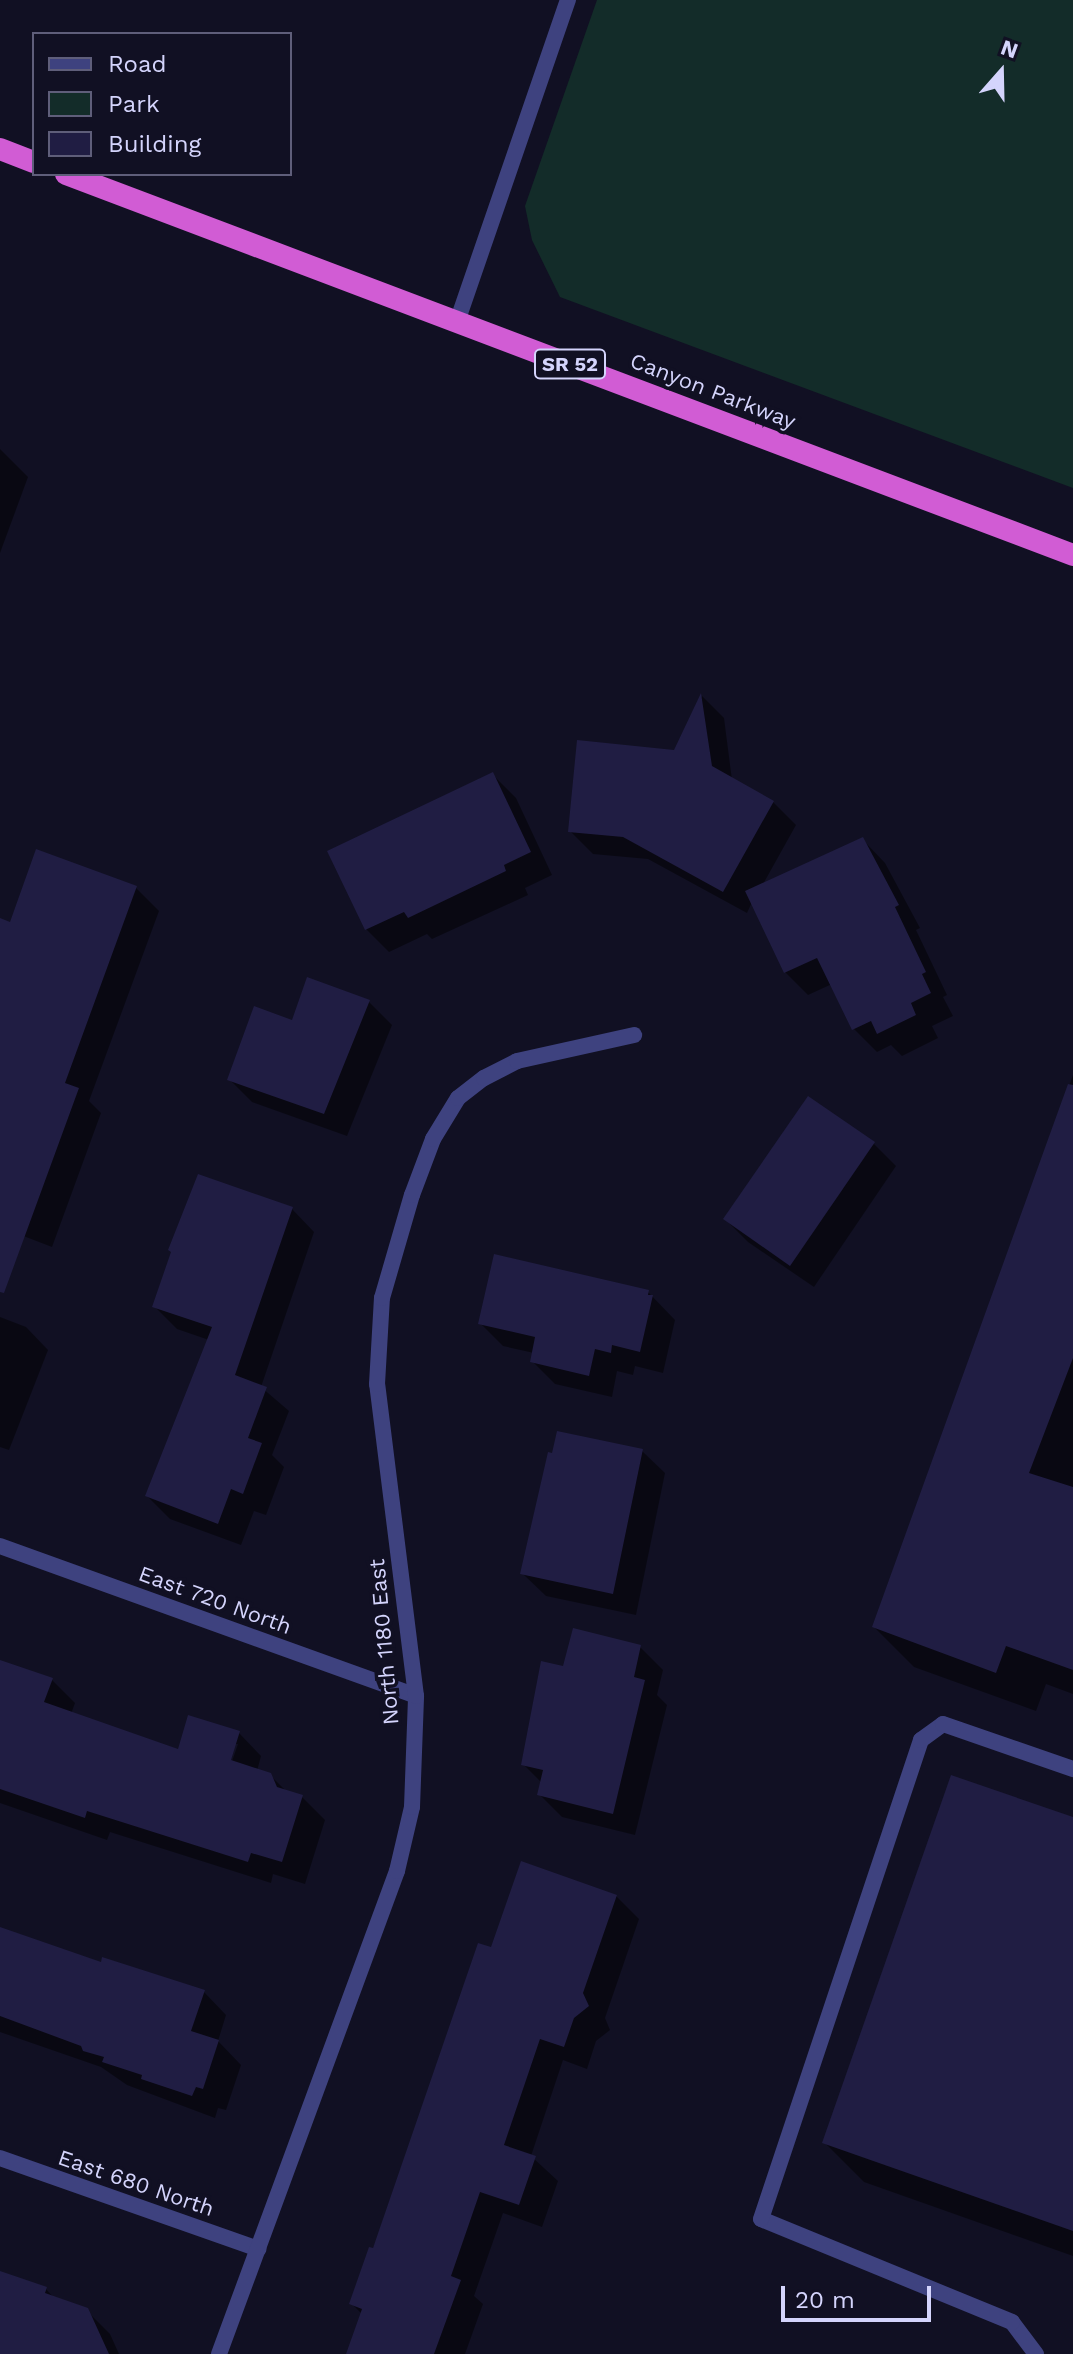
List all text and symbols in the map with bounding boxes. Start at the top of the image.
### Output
legend [32,32,292,176]
north arrow [961,32,1041,112]
text: N [997,34,1021,64]
text: Road [108,50,167,78]
text: Park [108,90,160,118]
text: Building [108,130,201,158]
street label: Canyon Parkway [627,347,799,435]
road number: SR 52 [534,348,606,380]
street label: North 1180 East [364,1558,404,1726]
street label: East 720 North [135,1560,295,1640]
street label: East 680 North [55,2144,217,2222]
scale bar [785,2270,935,2320]
text: 20 m [795,2286,855,2314]

